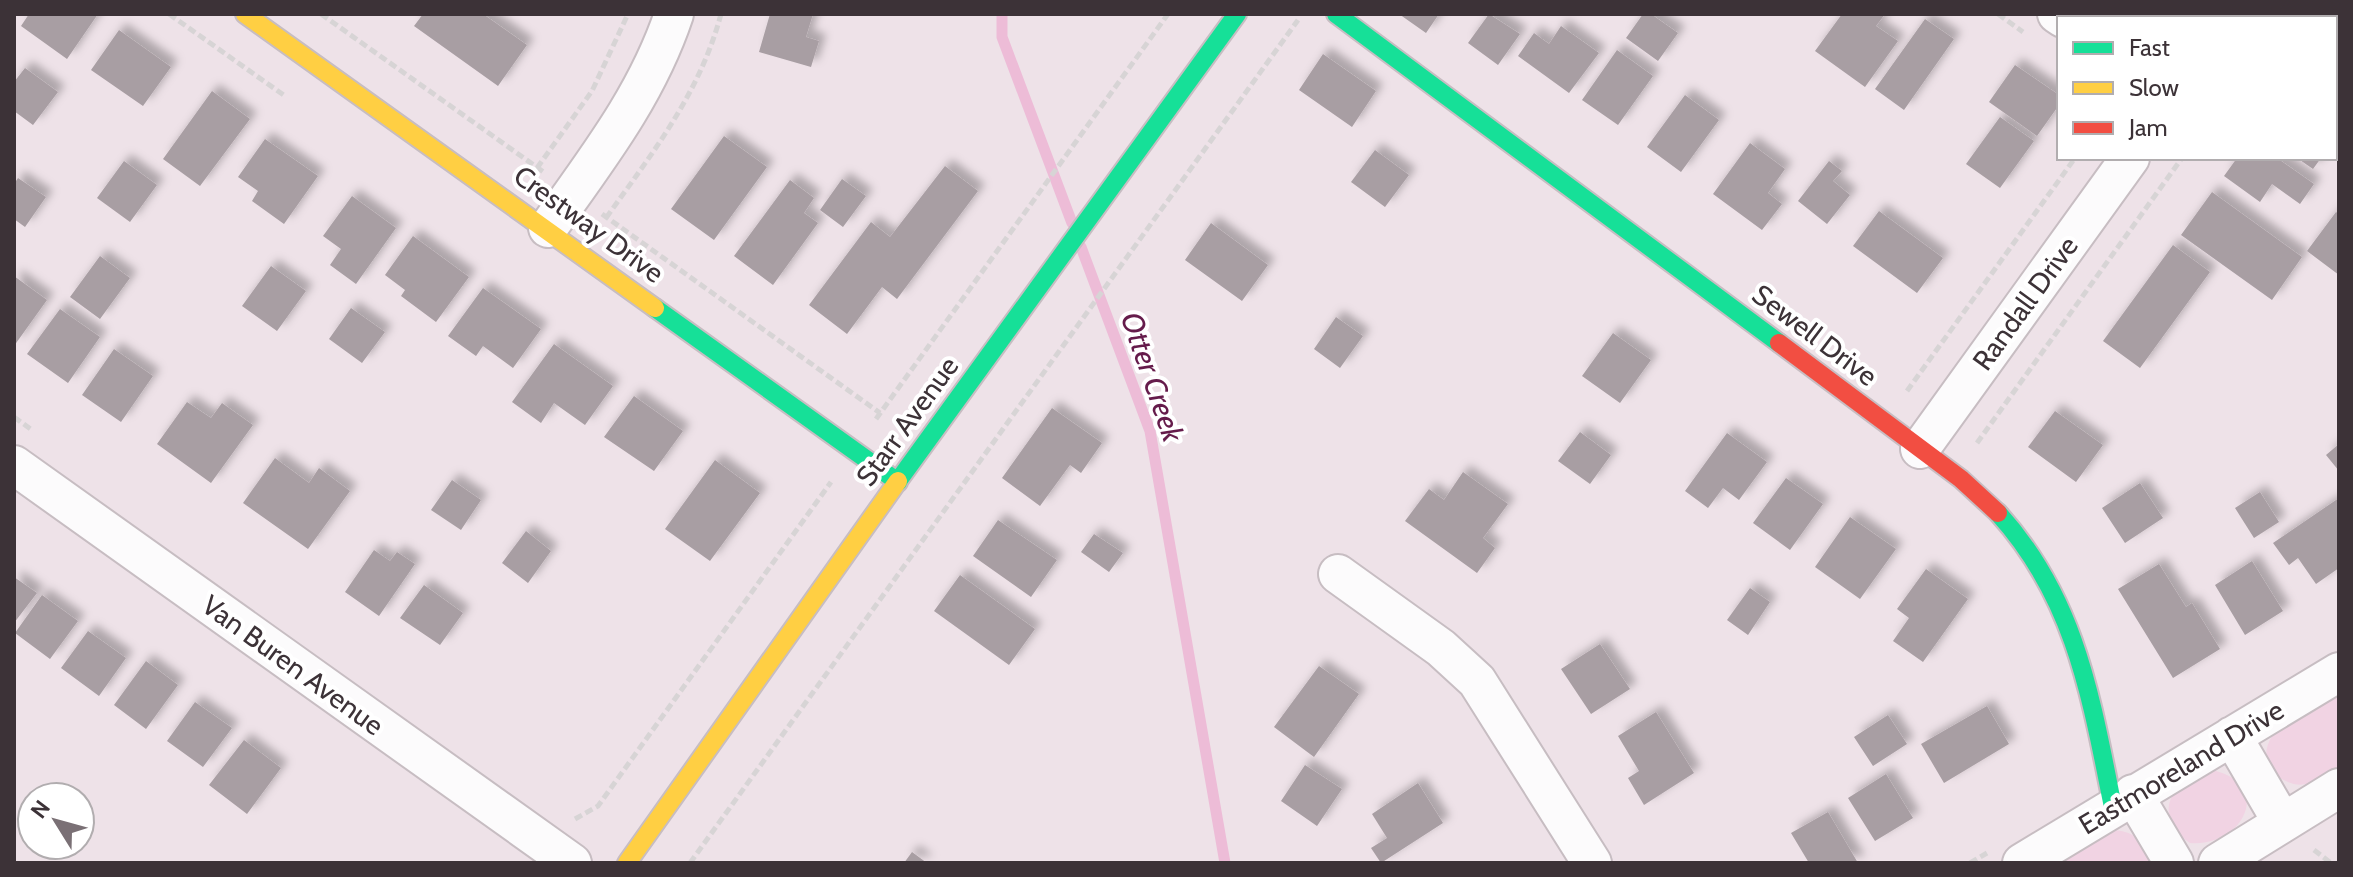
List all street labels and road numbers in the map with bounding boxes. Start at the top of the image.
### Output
street label: Crestway Drive [507,158,671,290]
street label: Randall Drive [1965,229,2085,377]
street label: Sewell Drive [1746,277,1884,393]
street label: Starr Avenue [849,350,965,492]
street label: Van Buren Avenue [196,588,390,742]
street label: Eastmoreland Drive [2072,692,2290,842]

